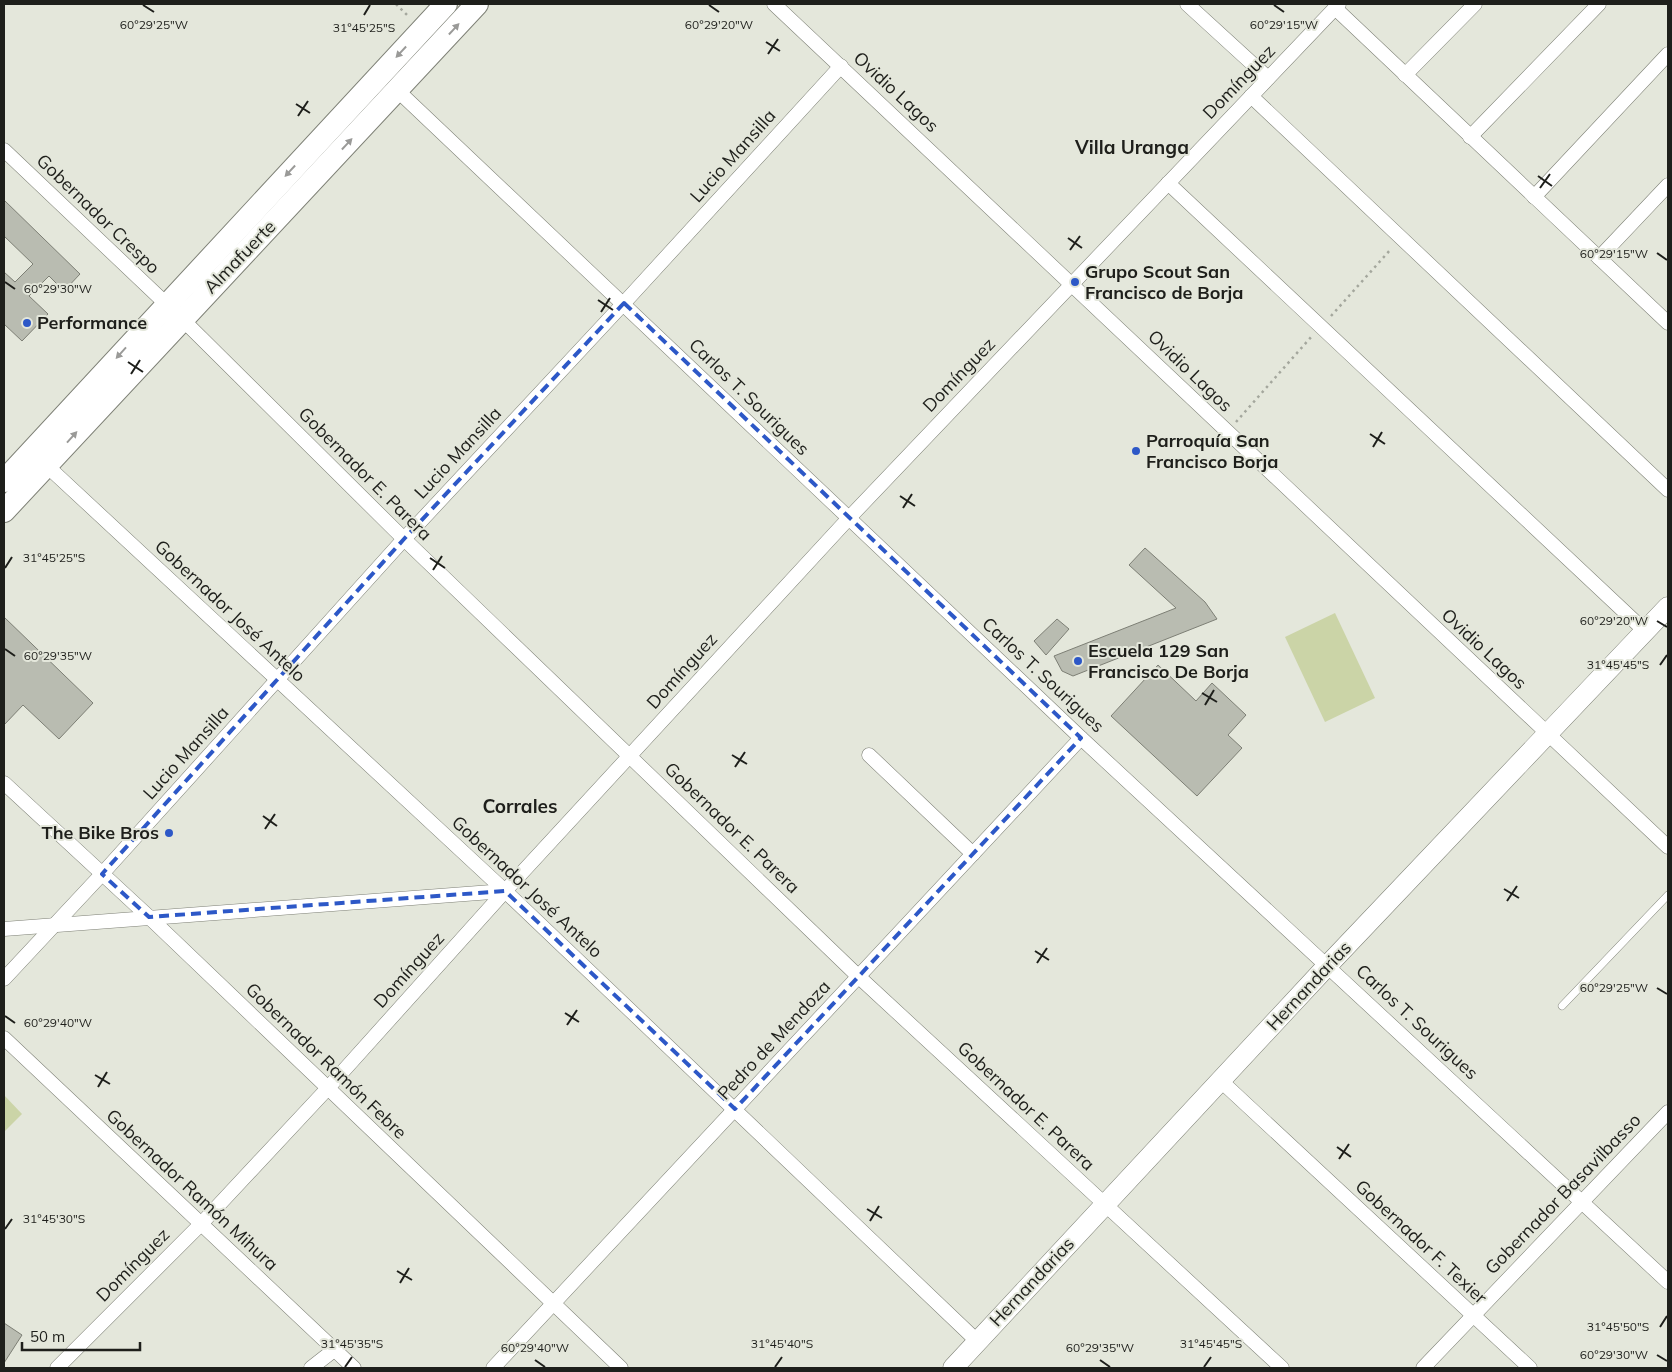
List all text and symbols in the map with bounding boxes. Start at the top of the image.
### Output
text: 60°29'25"W [120,17,188,32]
text: 60°29'20"W [685,17,753,32]
text: 60°29'15"W [1250,17,1318,32]
text: 31°45'25"S [333,20,395,35]
one-way arrow [448,23,460,35]
street label: Domínguez [1197,40,1280,124]
one-way arrow [395,46,407,58]
street label: Ovidio Lagos [849,46,944,137]
street label: Lucio Mansilla [685,104,781,207]
district label: Villa Uranga [1074,135,1189,159]
one-way arrow [341,138,353,150]
street label: Gobernador Crespo [32,149,165,278]
one-way arrow [284,165,296,177]
street label: Almafuerte [199,215,280,298]
text: 60°29'15"W [1580,246,1648,261]
place label: Grupo Scout San Francisco de Borja [1085,260,1243,304]
marker: Grupo Scout San Francisco de Borja [1069,276,1081,288]
text: 60°29'30"W [24,281,92,296]
place label: Performance [37,311,147,334]
marker: Performance [21,317,33,329]
street label: Ovidio Lagos [1143,325,1237,417]
street label: Carlos T. Sourigues [684,333,814,460]
street label: Domínguez [917,333,1000,417]
one-way arrow [115,346,127,358]
street label: Gobernador E. Parera [294,402,437,545]
street label: Lucio Mansilla [409,402,506,503]
place label: Parroquía San Francisco Borja [1146,429,1278,473]
one-way arrow [66,431,78,443]
marker: Parroquía San Francisco Borja [1130,445,1142,457]
street label: Gobernador José Antelo [150,535,311,687]
text: 31°45'25"S [23,550,85,565]
street label: Ovidio Lagos [1437,603,1532,694]
street label: Carlos T. Sourigues [977,612,1109,737]
text: 60°29'20"W [1580,613,1648,628]
street label: Domínguez [641,628,722,714]
place label: Escuela 129 San Francisco De Borja [1088,639,1249,683]
text: 60°29'35"W [24,648,92,663]
marker: Escuela 129 San Francisco De Borja [1072,655,1084,667]
text: 31°45'45"S [1587,657,1649,672]
street label: Lucio Mansilla [138,701,234,804]
street label: Gobernador E. Parera [660,757,805,898]
district label: Corrales [482,794,558,818]
street label: Gobernador José Antelo [447,811,608,963]
place label: The Bike Bros [42,821,159,844]
marker: The Bike Bros [163,827,175,839]
street label: Domínguez [368,927,449,1013]
street label: Hernandarias [1261,936,1356,1035]
street label: Carlos T. Sourigues [1351,959,1483,1084]
street label: Pedro de Mendoza [712,975,835,1104]
street label: Gobernador Ramón Febre [241,978,412,1144]
text: 60°29'25"W [1580,980,1648,995]
text: 60°29'40"W [24,1015,92,1030]
street label: Gobernador E. Parera [953,1036,1100,1175]
street label: Gobernador Ramón Mihura [102,1104,283,1275]
street label: Gobernador Basavilbasso [1480,1108,1646,1279]
street label: Gobernador F. Texier [1351,1175,1492,1309]
text: 31°45'30"S [23,1211,85,1226]
street label: Domínguez [91,1223,174,1306]
street label: Hernandarias [984,1232,1079,1331]
text: 31°45'50"S [1587,1319,1649,1334]
scale bar [22,1320,140,1352]
text: 50 m [30,1327,65,1346]
text: 31°45'35"S [321,1336,383,1351]
text: 31°45'40"S [751,1336,813,1351]
text: 31°45'45"S [1180,1336,1242,1351]
text: 60°29'40"W [501,1340,569,1355]
text: 60°29'35"W [1066,1340,1134,1355]
text: 60°29'30"W [1580,1347,1648,1362]

